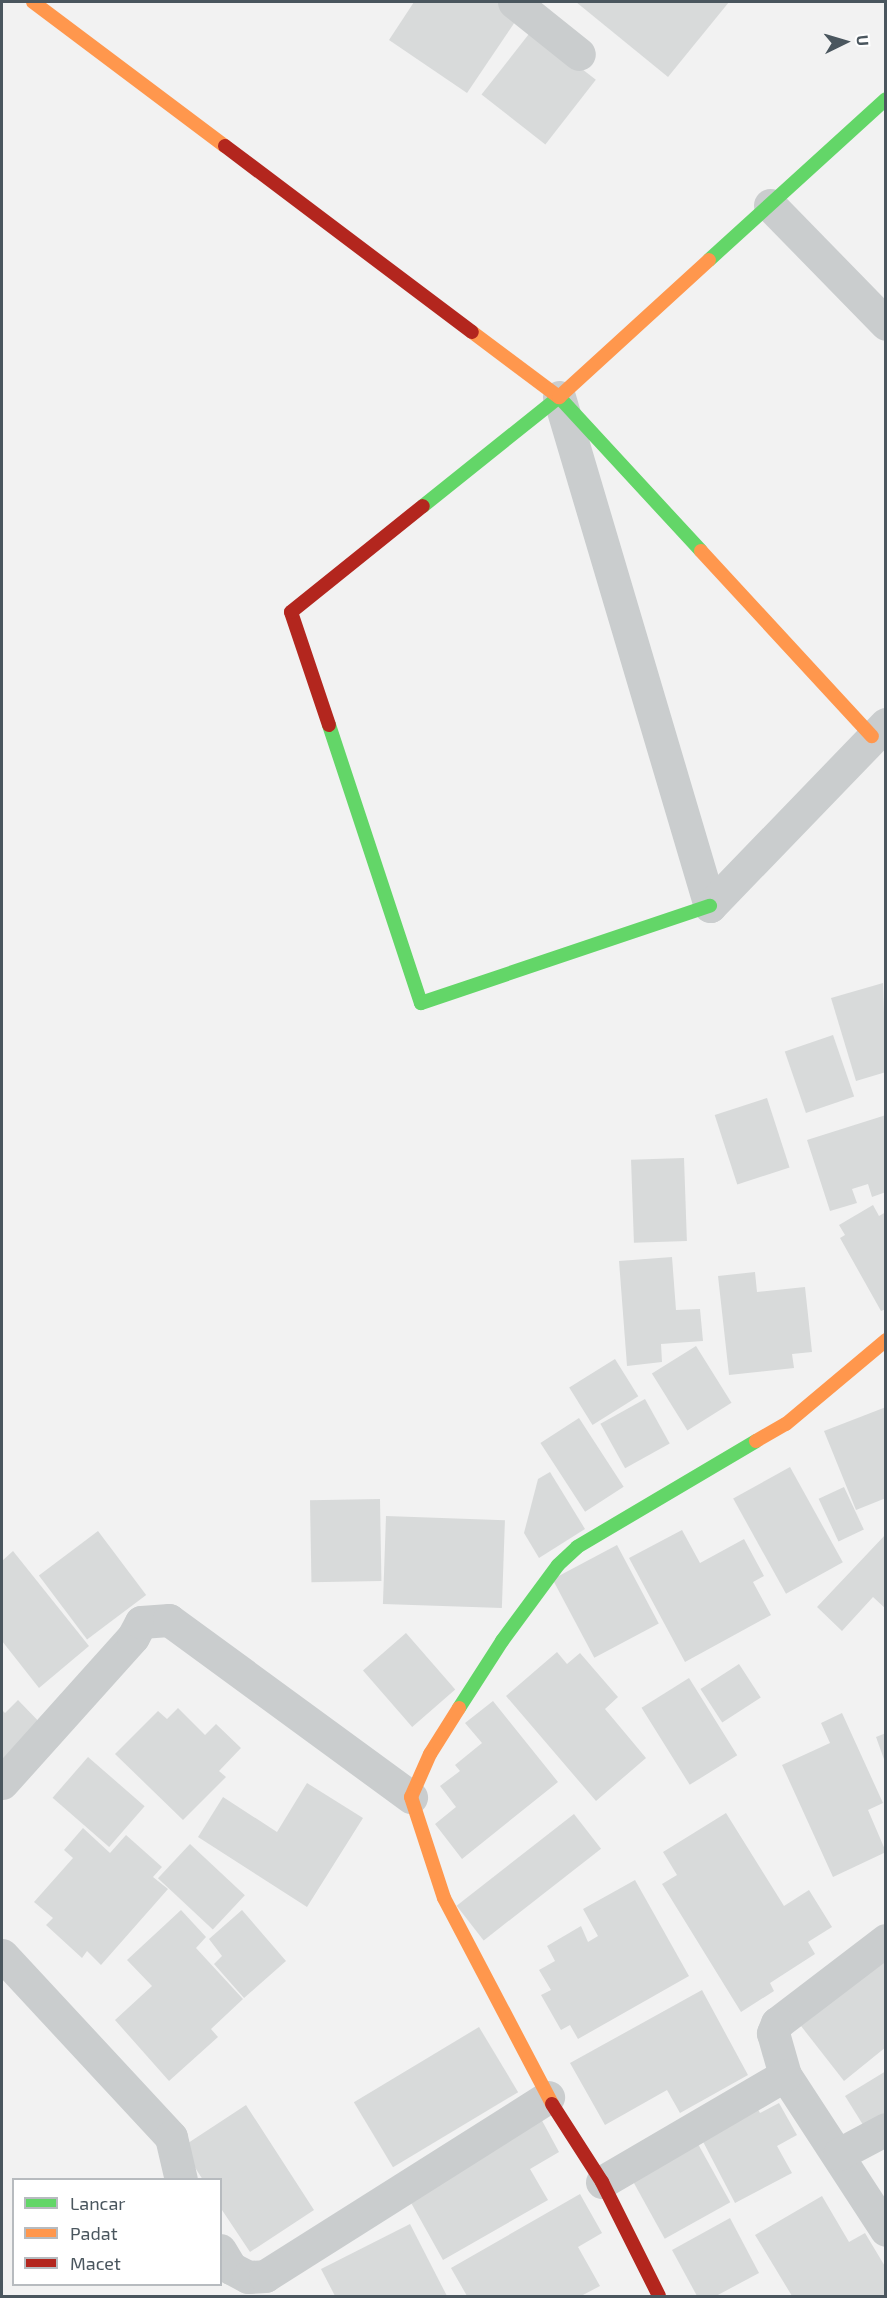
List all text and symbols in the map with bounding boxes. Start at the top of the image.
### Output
north arrow [815,12,875,72]
text: U [853,34,873,47]
legend [12,2178,222,2286]
text: Lancar [70,2192,126,2214]
text: Padat [70,2222,117,2244]
text: Macet [70,2252,121,2274]

